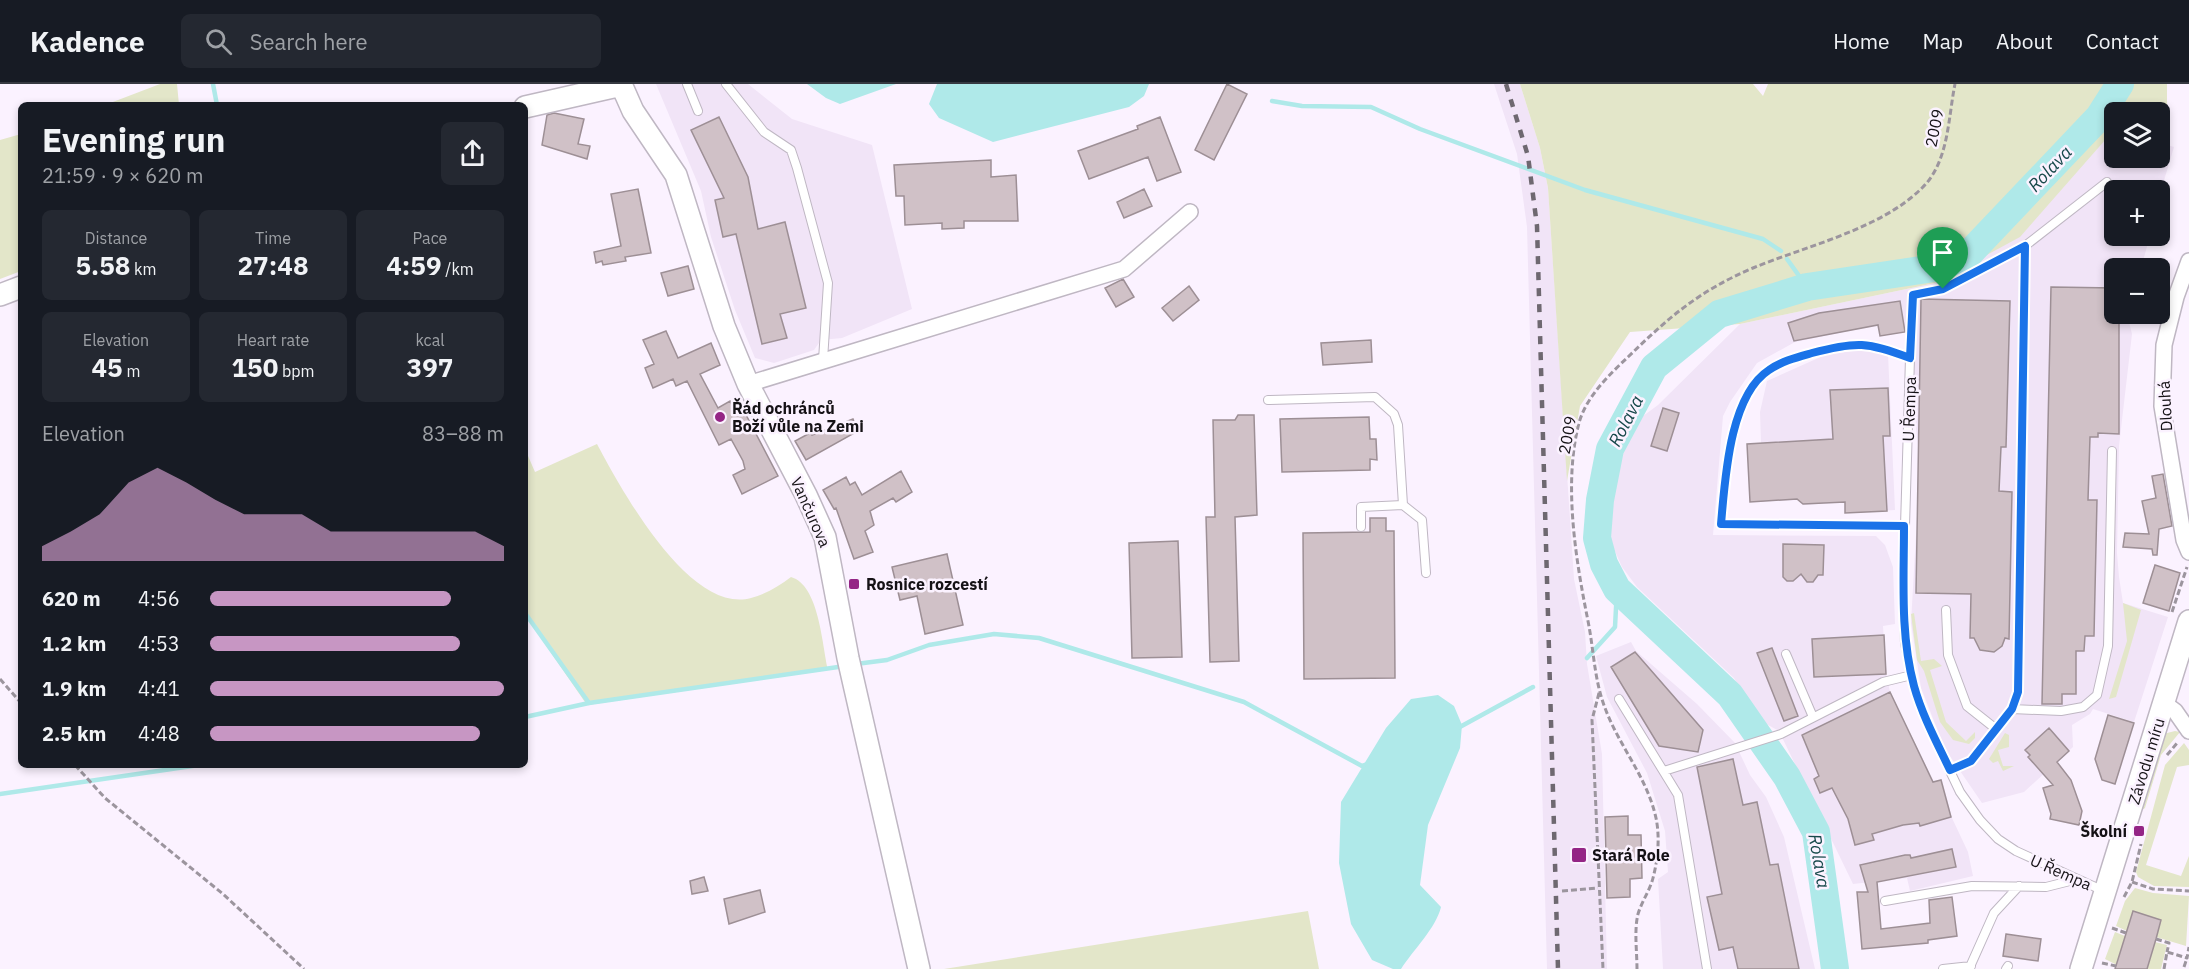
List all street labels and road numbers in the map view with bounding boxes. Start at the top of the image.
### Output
street label: 2009 [1921,107,1947,149]
street label: U Řempa [1898,376,1920,442]
street label: Dlouhá [2154,380,2176,432]
street label: 2009 [1554,414,1580,456]
street label: Vančurova [787,474,836,551]
street label: Závodu míru [2123,715,2169,807]
street label: U Řempa [2027,850,2095,895]

